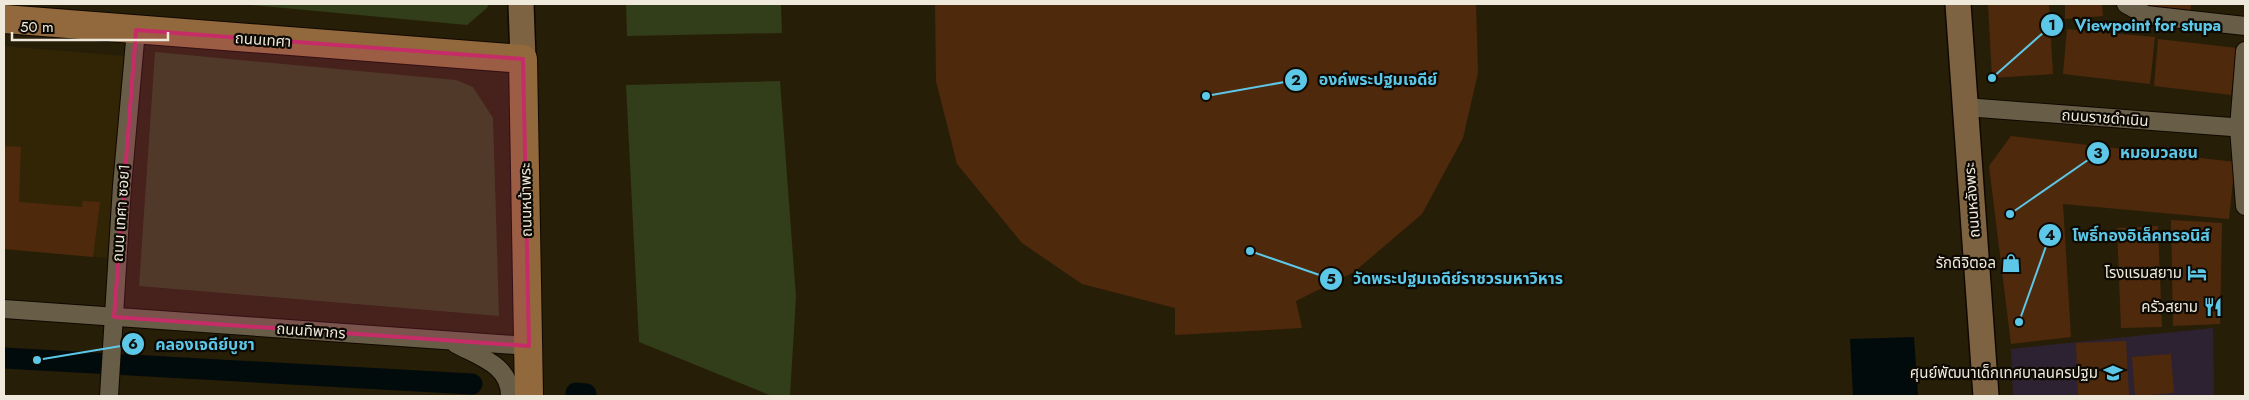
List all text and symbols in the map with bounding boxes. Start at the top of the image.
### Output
callout: Viewpoint for stupa [2040,9,2231,40]
scale bar [12,10,169,42]
text: 1 [2048,14,2056,36]
text: Viewpoint for stupa [2074,14,2221,37]
text: 50 m [20,16,54,38]
street label: ถนนเทศา [234,27,292,53]
callout: องค์พระปฐมเจดีย์ [1283,64,1447,95]
text: องค์พระปฐมเจดีย์ [1319,68,1437,91]
text: 2 [1291,69,1301,91]
street label: ถนนราชดำเนิน [2061,104,2149,132]
callout: หมอมวลชน [2085,137,2208,168]
text: หมอมวลชน [2120,141,2198,164]
text: 3 [2093,142,2103,164]
street label: ถนนหลังพระ [1958,161,1986,239]
street label: ถนน เทศา ซอย1 [107,163,135,263]
street label: ถนนหน้าพระ [514,163,538,237]
callout: โพธิ์ทองอิเล็คทรอนิส์ [2037,219,2220,250]
text: 4 [2045,224,2055,246]
text: โพธิ์ทองอิเล็คทรอนิส์ [2072,224,2210,247]
place label: รักดิจิตอล [1936,252,1996,274]
shop icon: รักดิจิตอล [2000,252,2022,274]
place label: โรงแรมสยาม [2104,262,2182,284]
hotel icon: โรงแรมสยาม [2186,262,2208,284]
callout: วัดพระปฐมเจดีย์ราชวรมหาวิหาร [1318,263,1574,294]
text: วัดพระปฐมเจดีย์ราชวรมหาวิหาร [1353,267,1563,290]
text: 5 [1326,268,1336,290]
place label: ครัวสยาม [2141,296,2198,318]
restaurant icon: ครัวสยาม [2202,296,2224,318]
street label: ถนนทิพากร [276,318,346,344]
callout: คลองเจดีย์บูชา [121,329,265,360]
text: 6 [128,333,138,355]
text: คลองเจดีย์บูชา [155,333,255,356]
place label: ศุนย์พัฒนาเด็กเทศบาลนครปฐม [1910,362,2098,384]
school or university icon: ศุนย์พัฒนาเด็กเทศบาลนครปฐม [2102,362,2124,384]

